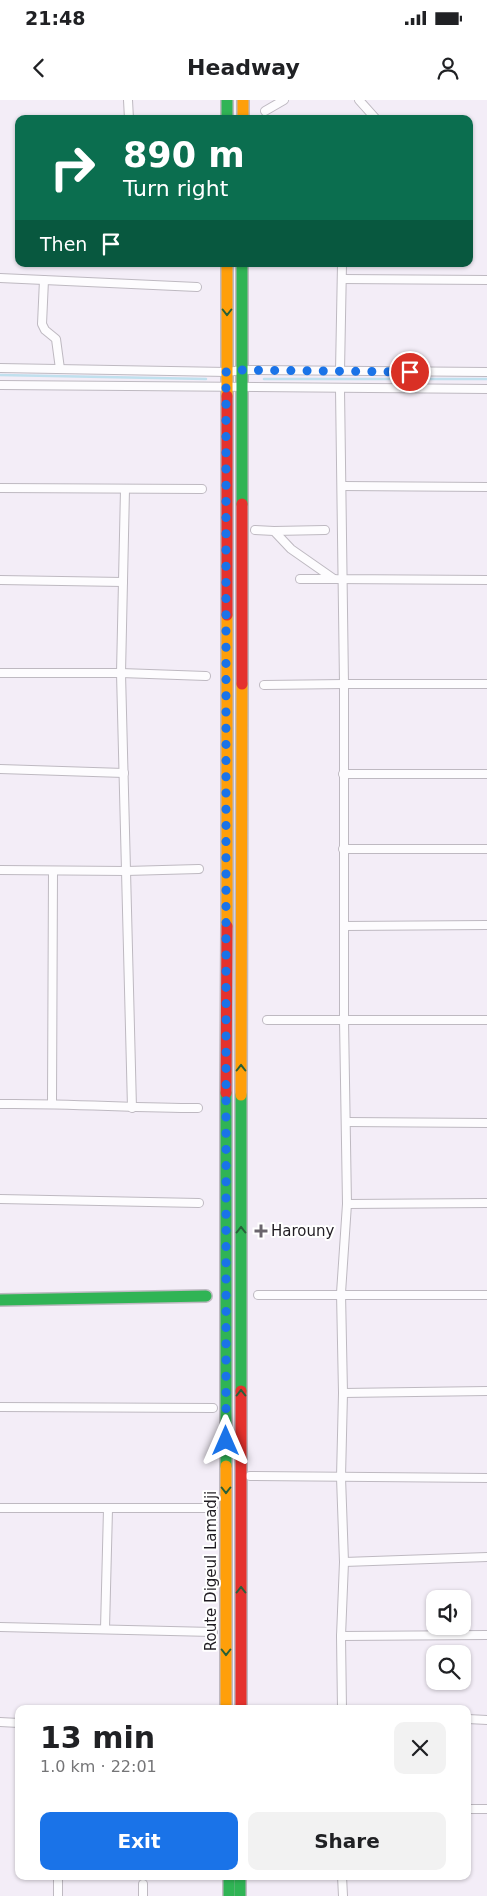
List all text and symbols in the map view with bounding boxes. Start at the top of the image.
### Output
text: 21:48 [25,7,85,29]
icon: back [25,54,53,82]
icon: person [434,54,462,82]
text: Headway [187,55,300,80]
icon: right [40,135,105,200]
text: 890 m [123,135,245,175]
text: Turn right [123,176,228,201]
icon: arrive [97,230,125,258]
text: Then [40,233,87,255]
one-way arrow [222,309,232,317]
pin [389,351,431,393]
icon: arrive [396,358,424,386]
one-way arrow [236,1063,246,1071]
place label: Harouny [271,1222,334,1240]
marker: Harouny [255,1225,267,1237]
one-way arrow [236,1226,246,1234]
one-way arrow [236,1388,246,1396]
position arrow [199,1414,251,1466]
one-way arrow [221,1486,231,1494]
street label: Route Digeul Lamadji [202,1491,220,1651]
one-way arrow [236,1586,246,1594]
map controls [426,1590,471,1690]
button: sound [426,1590,471,1635]
button: search [426,1645,471,1690]
one-way arrow [221,1649,231,1657]
text: 13 min [40,1720,155,1755]
button: close [394,1722,446,1774]
text: 1.0 km · 22:01 [40,1757,157,1776]
button: Exit [40,1812,238,1870]
button: Share [248,1812,446,1870]

